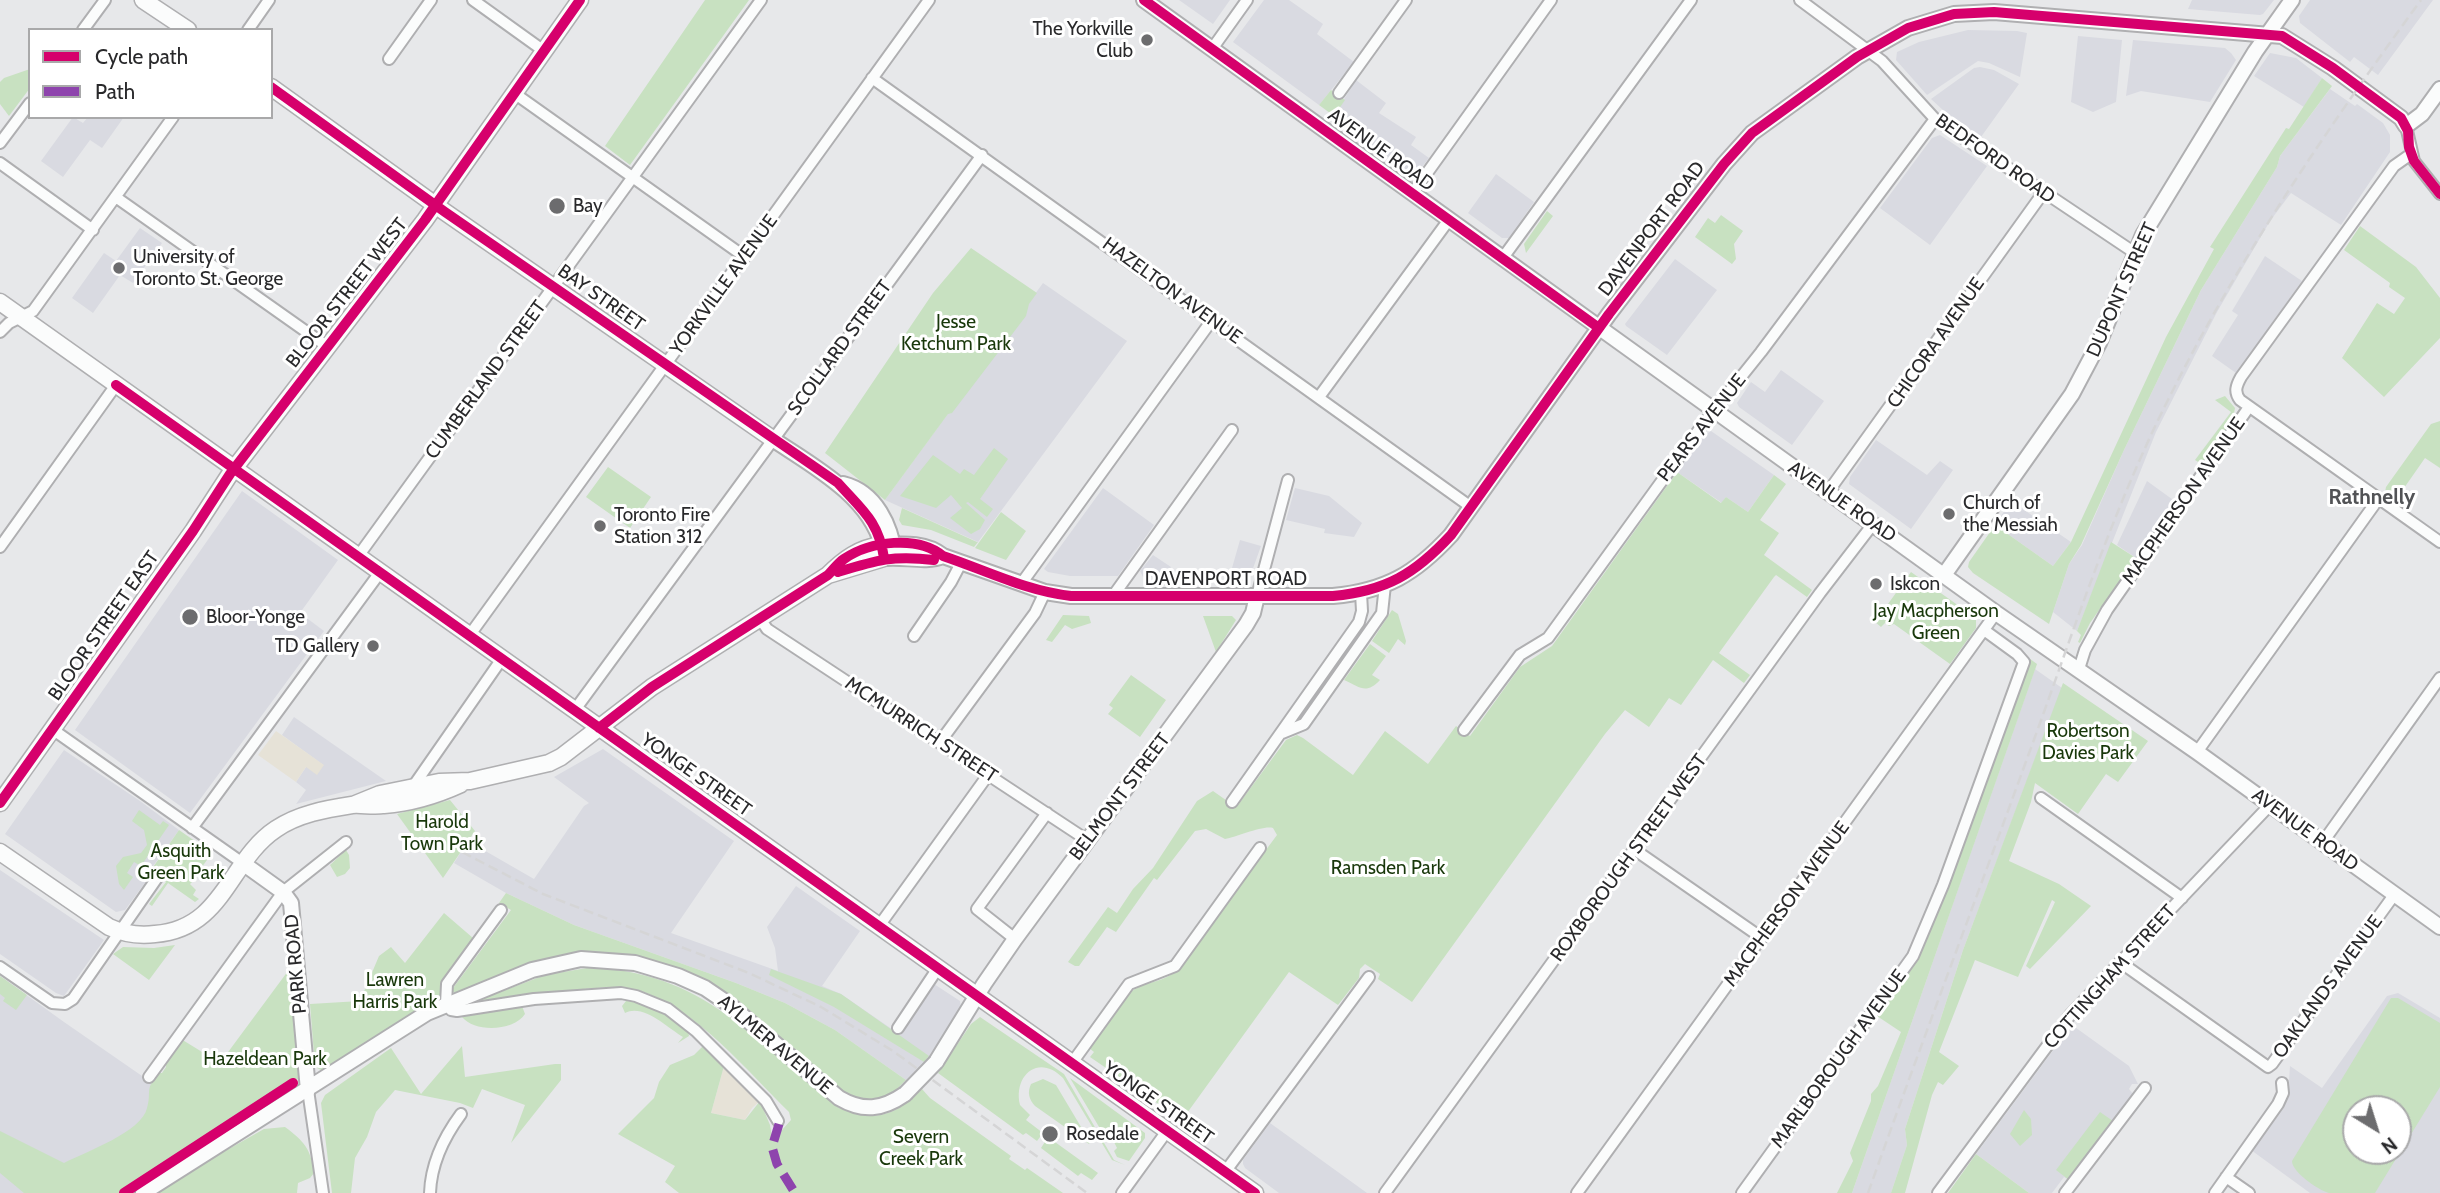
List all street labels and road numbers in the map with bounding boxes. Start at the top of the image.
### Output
street label: AVENUE ROAD [1323,104,1439,196]
street label: BEDFORD ROAD [1931,109,2059,209]
street label: DAVENPORT ROAD [1594,157,1710,301]
street label: YORKVILLE AVENUE [665,210,783,360]
street label: BLOOR STREET WEST [282,214,412,372]
street label: DUPONT STREET [2082,219,2162,361]
street label: HAZELTON AVENUE [1098,233,1246,349]
street label: BAY STREET [553,260,649,336]
street label: CHICORA AVENUE [1882,273,1990,413]
street label: SCOLLARD STREET [783,276,897,420]
street label: CUMBERLAND STREET [421,296,551,464]
street label: PEARS AVENUE [1653,370,1751,486]
street label: MACPHERSON AVENUE [2118,413,2250,589]
street label: AVENUE ROAD [1784,456,1900,548]
street label: BLOOR STREET EAST [44,547,164,705]
street label: DAVENPORT ROAD [1145,568,1307,590]
street label: MCMURRICH STREET [841,672,1001,788]
street label: YONGE STREET [636,728,756,822]
street label: BELMONT STREET [1065,729,1175,865]
street label: ROXBOROUGH STREET WEST [1546,750,1712,966]
street label: AVENUE ROAD [2247,784,2363,876]
street label: MACPHERSON AVENUE [1719,817,1855,991]
street label: COTTINGHAM STREET [2039,900,2181,1054]
street label: OAKLANDS AVENUE [2268,911,2388,1063]
street label: PARK ROAD [280,913,312,1015]
street label: MARLBOROUGH AVENUE [1767,965,1911,1153]
street label: AYLMER AVENUE [713,990,837,1100]
street label: YONGE STREET [1098,1056,1218,1150]

